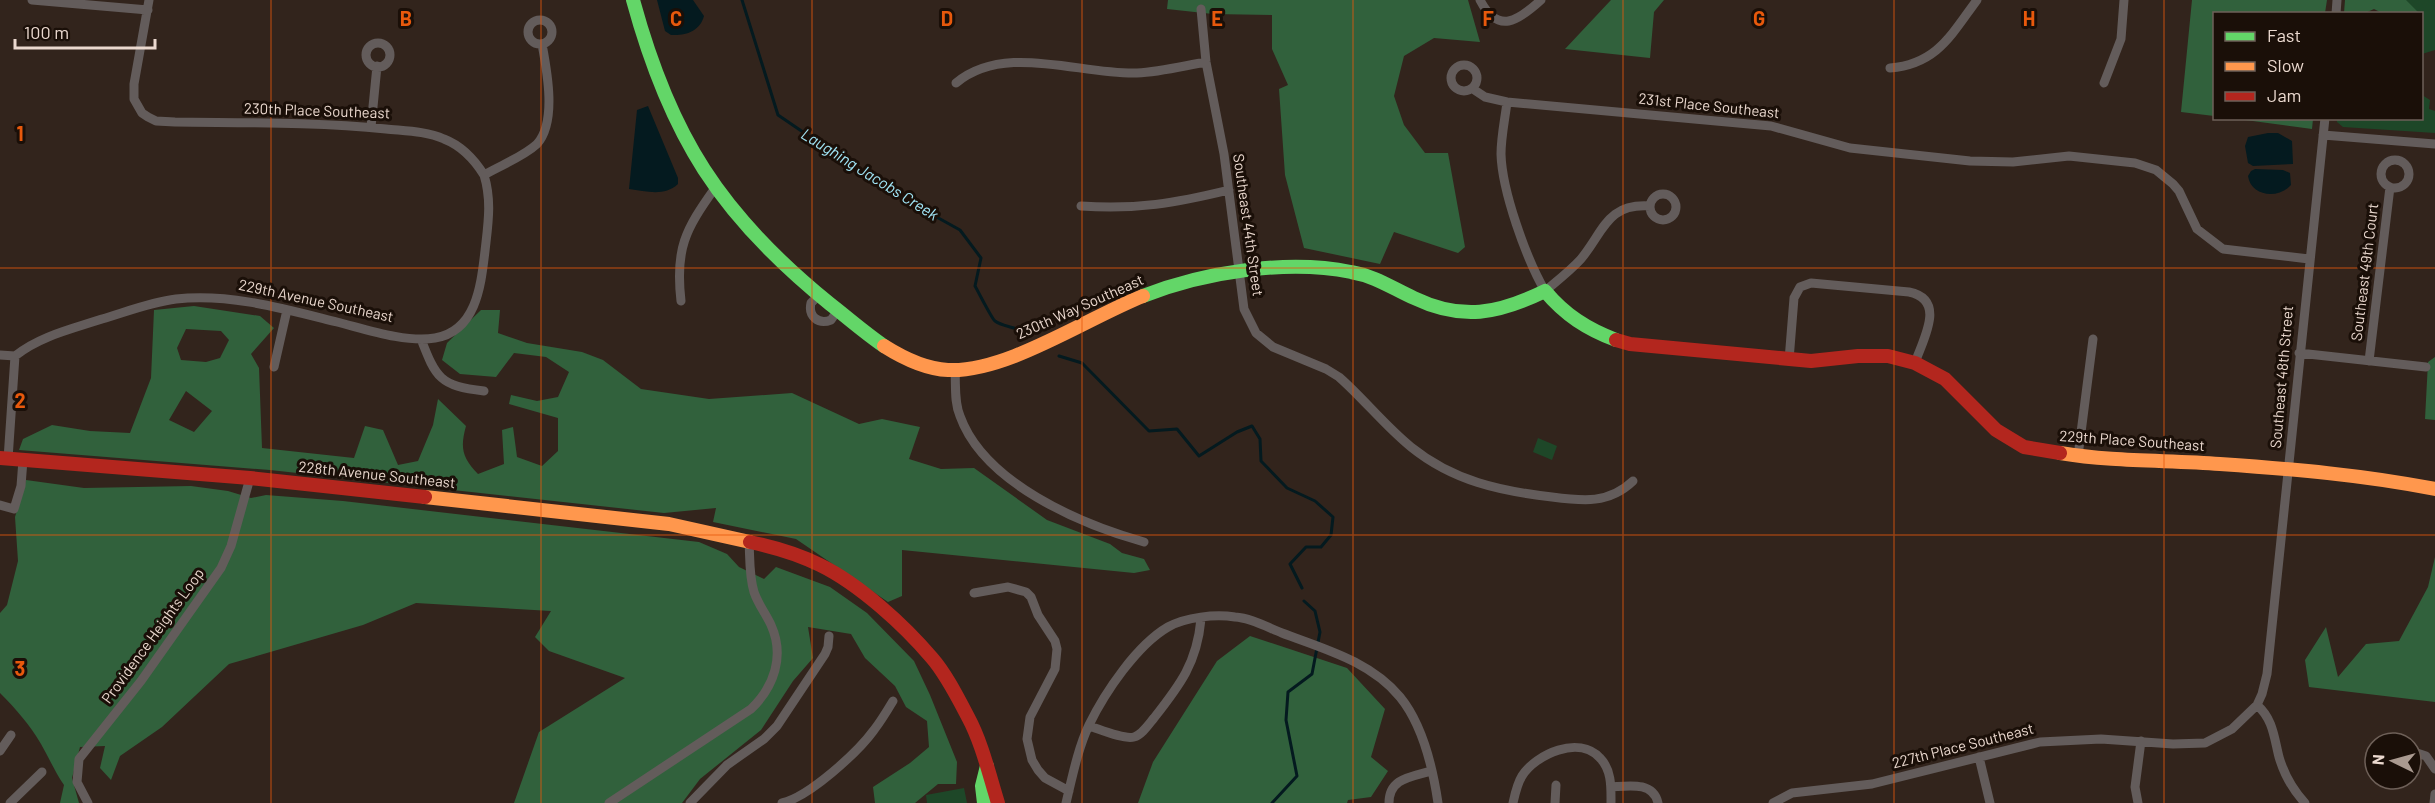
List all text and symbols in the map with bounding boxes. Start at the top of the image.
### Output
text: B [400,6,412,30]
text: C [670,6,682,30]
text: D [941,6,953,30]
text: E [1211,6,1223,30]
text: F [1482,6,1494,30]
text: G [1753,6,1765,30]
text: H [2023,6,2035,30]
scale bar [15,12,154,50]
legend [2213,12,2423,120]
text: 100 m [24,21,69,43]
text: Fast [2267,24,2301,46]
text: Slow [2267,54,2304,76]
text: Jam [2267,84,2301,106]
street label: 231st Place Southeast [1638,89,1781,121]
street label: 230th Place Southeast [244,98,390,122]
text: 1 [16,121,24,145]
water label: Laughing Jacobs Creek [798,124,943,224]
street label: Southeast 44th Street [1230,152,1268,297]
street label: Southeast 49th Court [2347,202,2381,342]
street label: 230th Way Southeast [1013,270,1146,342]
street label: 229th Avenue Southeast [237,275,395,325]
street label: Southeast 48th Street [2266,305,2296,449]
text: 2 [14,388,26,412]
street label: 229th Place Southeast [2059,426,2205,454]
street label: 228th Avenue Southeast [298,457,457,491]
street label: Providence Heights Loop [97,564,207,706]
text: 3 [15,656,25,680]
street label: 227th Place Southeast [1890,719,2035,771]
north arrow [2363,731,2423,791]
text: N [2368,754,2387,766]

